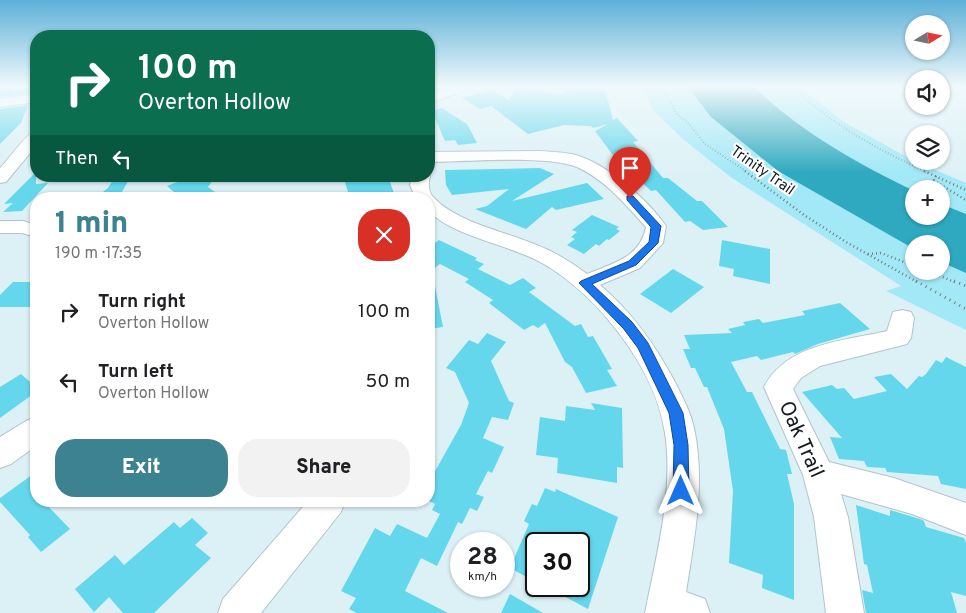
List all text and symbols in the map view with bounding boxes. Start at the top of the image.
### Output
north arrow [905,15,950,60]
map controls [905,15,950,280]
text: 100 m [138,47,238,91]
icon: right [55,50,120,115]
button: sound [905,70,950,115]
text: Overton Hollow [138,90,291,117]
button: layers [905,125,950,170]
street label: Trinity Trail [726,142,798,200]
icon: left [108,145,136,173]
text: Then [55,147,98,171]
pin [609,147,651,198]
icon: arrive [616,154,644,182]
button: + [905,180,950,225]
text: 1 min [55,206,128,243]
button: close [358,209,410,261]
button: − [905,235,950,280]
text: 190 m · 17:35 [55,244,142,264]
text: Turn right [98,290,186,314]
icon: right [55,298,83,326]
text: 100 m [358,300,410,324]
text: Overton Hollow [98,314,209,334]
text: Turn left [98,360,174,384]
icon: left [55,368,83,396]
text: 50 m [365,370,410,394]
text: Overton Hollow [98,384,209,404]
street label: Oak Trail [772,397,829,482]
button: Exit [55,439,228,497]
button: Share [238,439,410,497]
position arrow [654,464,706,516]
speed limit sign: 30 [525,532,590,597]
text: 28 [467,542,498,574]
text: km/h [468,569,497,585]

